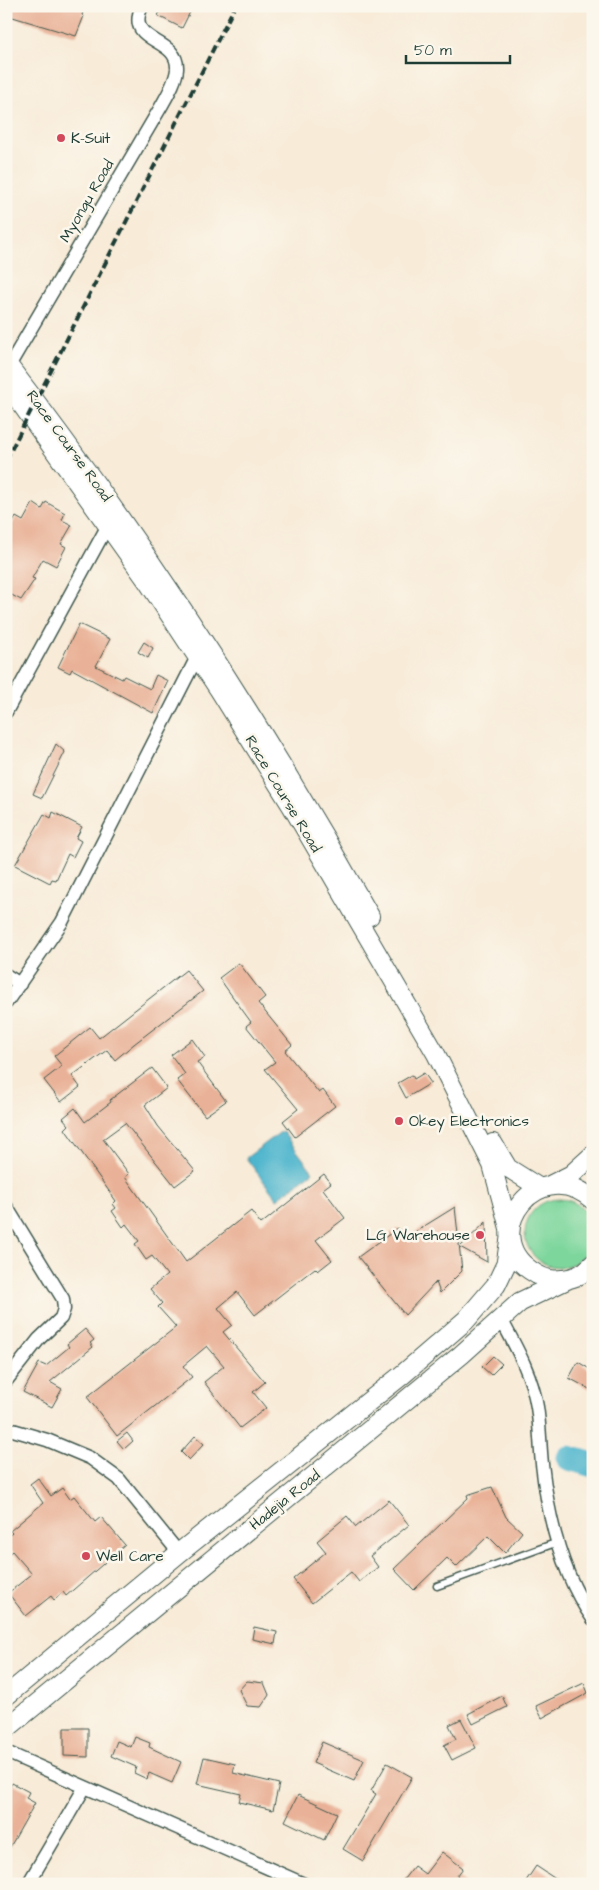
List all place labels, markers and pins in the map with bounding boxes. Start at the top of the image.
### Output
place label: K-Suit [71,128,110,149]
marker: K-Suit [55,132,67,144]
place label: Okey Electronics [409,1111,530,1133]
marker: Okey Electronics [393,1115,405,1127]
place label: LG Warehouse [366,1225,470,1246]
marker: LG Warehouse [474,1229,486,1241]
place label: Well Care [96,1546,164,1567]
marker: Well Care [80,1550,92,1562]

